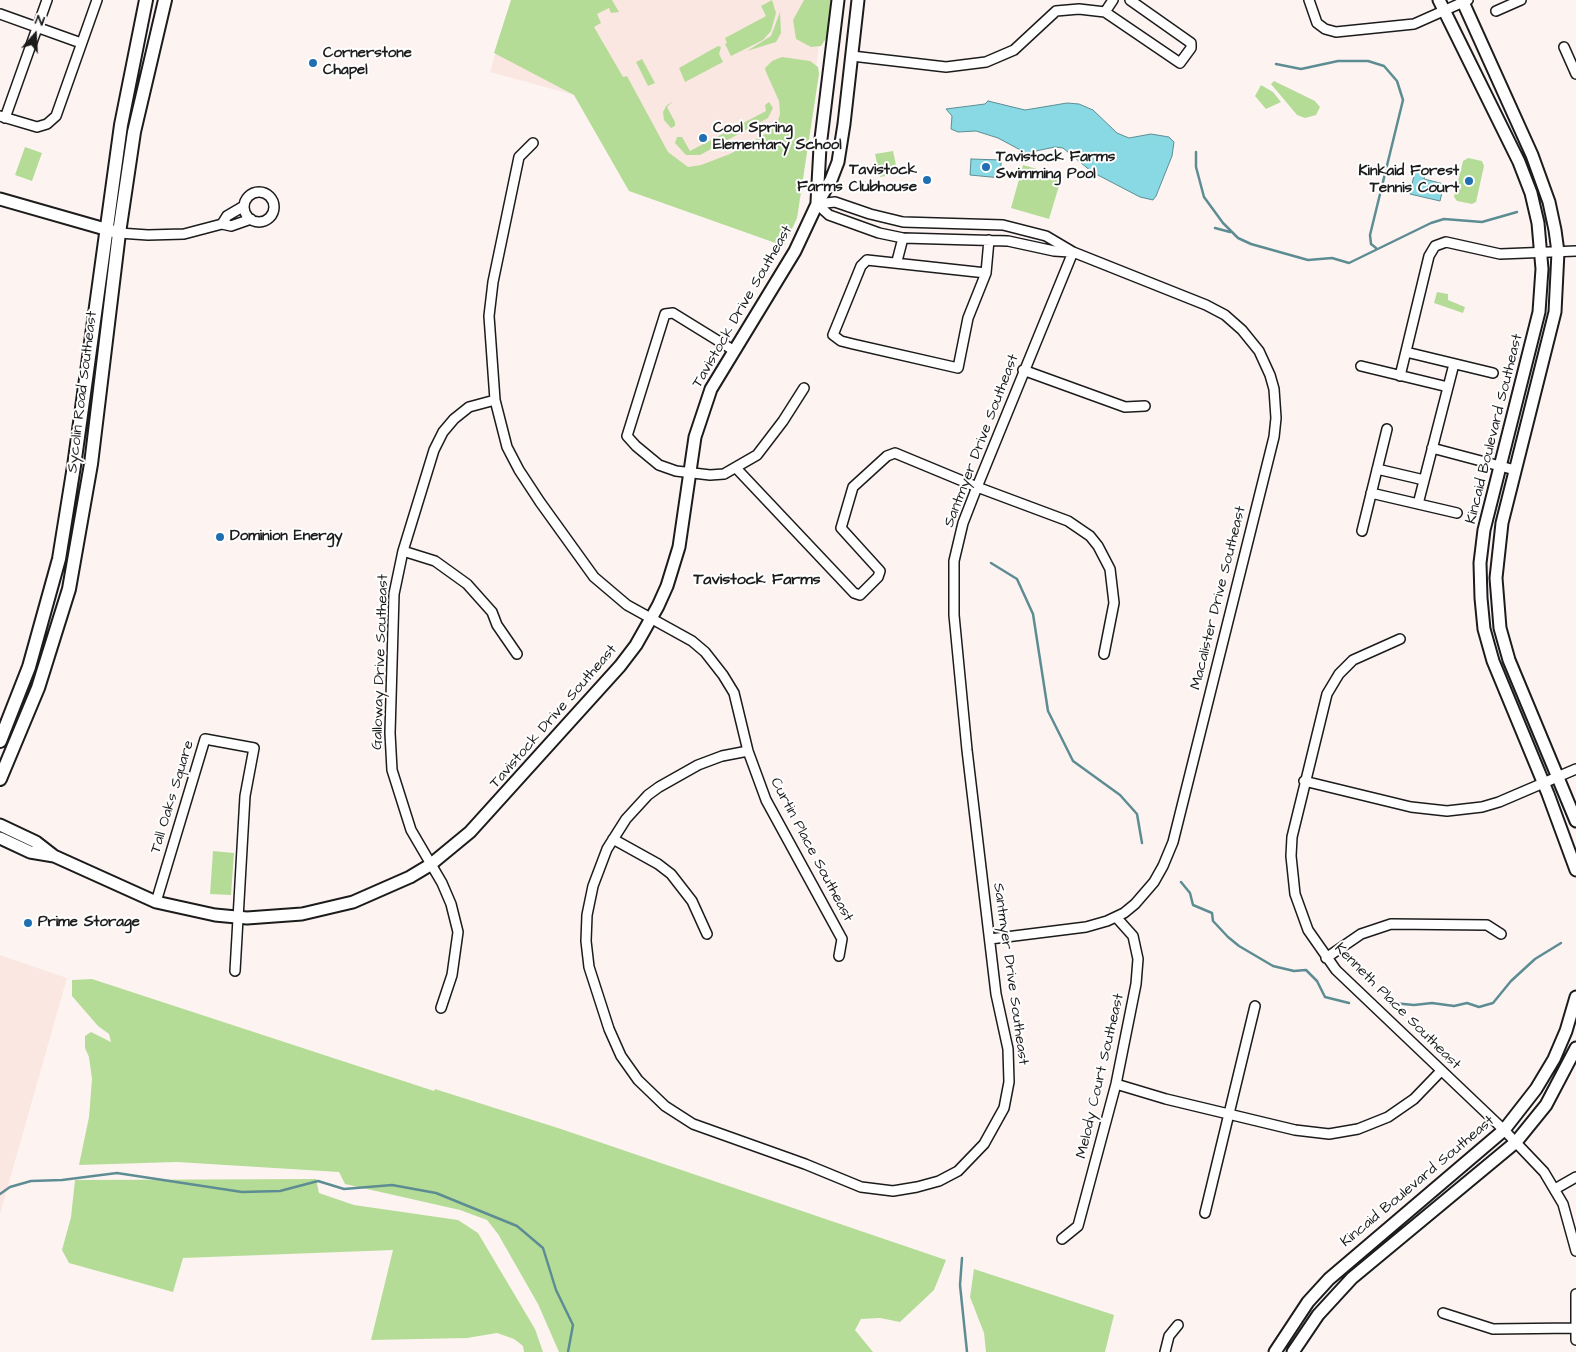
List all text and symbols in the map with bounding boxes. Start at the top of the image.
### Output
north arrow [10,10,60,60]
text: N [32,10,47,32]
place label: Cornerstone Chapel [323,45,412,80]
marker: Cornerstone Chapel [307,57,319,69]
place label: Cool Spring Elementary School [713,120,842,155]
marker: Cool Spring Elementary School [697,132,709,144]
place label: Tavistock Farms Swimming Pool [996,149,1115,184]
marker: Tavistock Farms Swimming Pool [980,161,992,173]
place label: Tavistock Farms Clubhouse [797,162,917,197]
place label: Kinkaid Forest Tennis Court [1359,163,1459,198]
marker: Tavistock Farms Clubhouse [921,174,933,186]
marker: Kinkaid Forest Tennis Court [1463,175,1475,187]
street label: Tavistock Drive Southeast [689,223,797,391]
street label: Sycolin Road Southeast [64,310,102,474]
street label: Kincaid Boulevard Southeast [1463,332,1527,526]
street label: Santmyer Drive Southeast [941,352,1023,530]
street label: Macalister Drive Southeast [1187,504,1251,692]
place label: Dominion Energy [230,528,343,546]
marker: Dominion Energy [214,531,226,543]
district label: Tavistock Farms [693,571,821,591]
street label: Galloway Drive Southeast [369,574,393,750]
street label: Tavistock Drive Southeast [487,641,621,793]
street label: Tall Oaks Square [147,738,199,856]
street label: Curtin Place Southeast [765,775,857,925]
street label: Santmyer Drive Southeast [988,882,1032,1066]
place label: Prime Storage [38,914,140,932]
marker: Prime Storage [22,917,34,929]
street label: Kenneth Place Southeast [1330,940,1464,1074]
street label: Melody Court Southeast [1073,992,1129,1160]
street label: Kincaid Boulevard Southeast [1338,1112,1498,1252]

